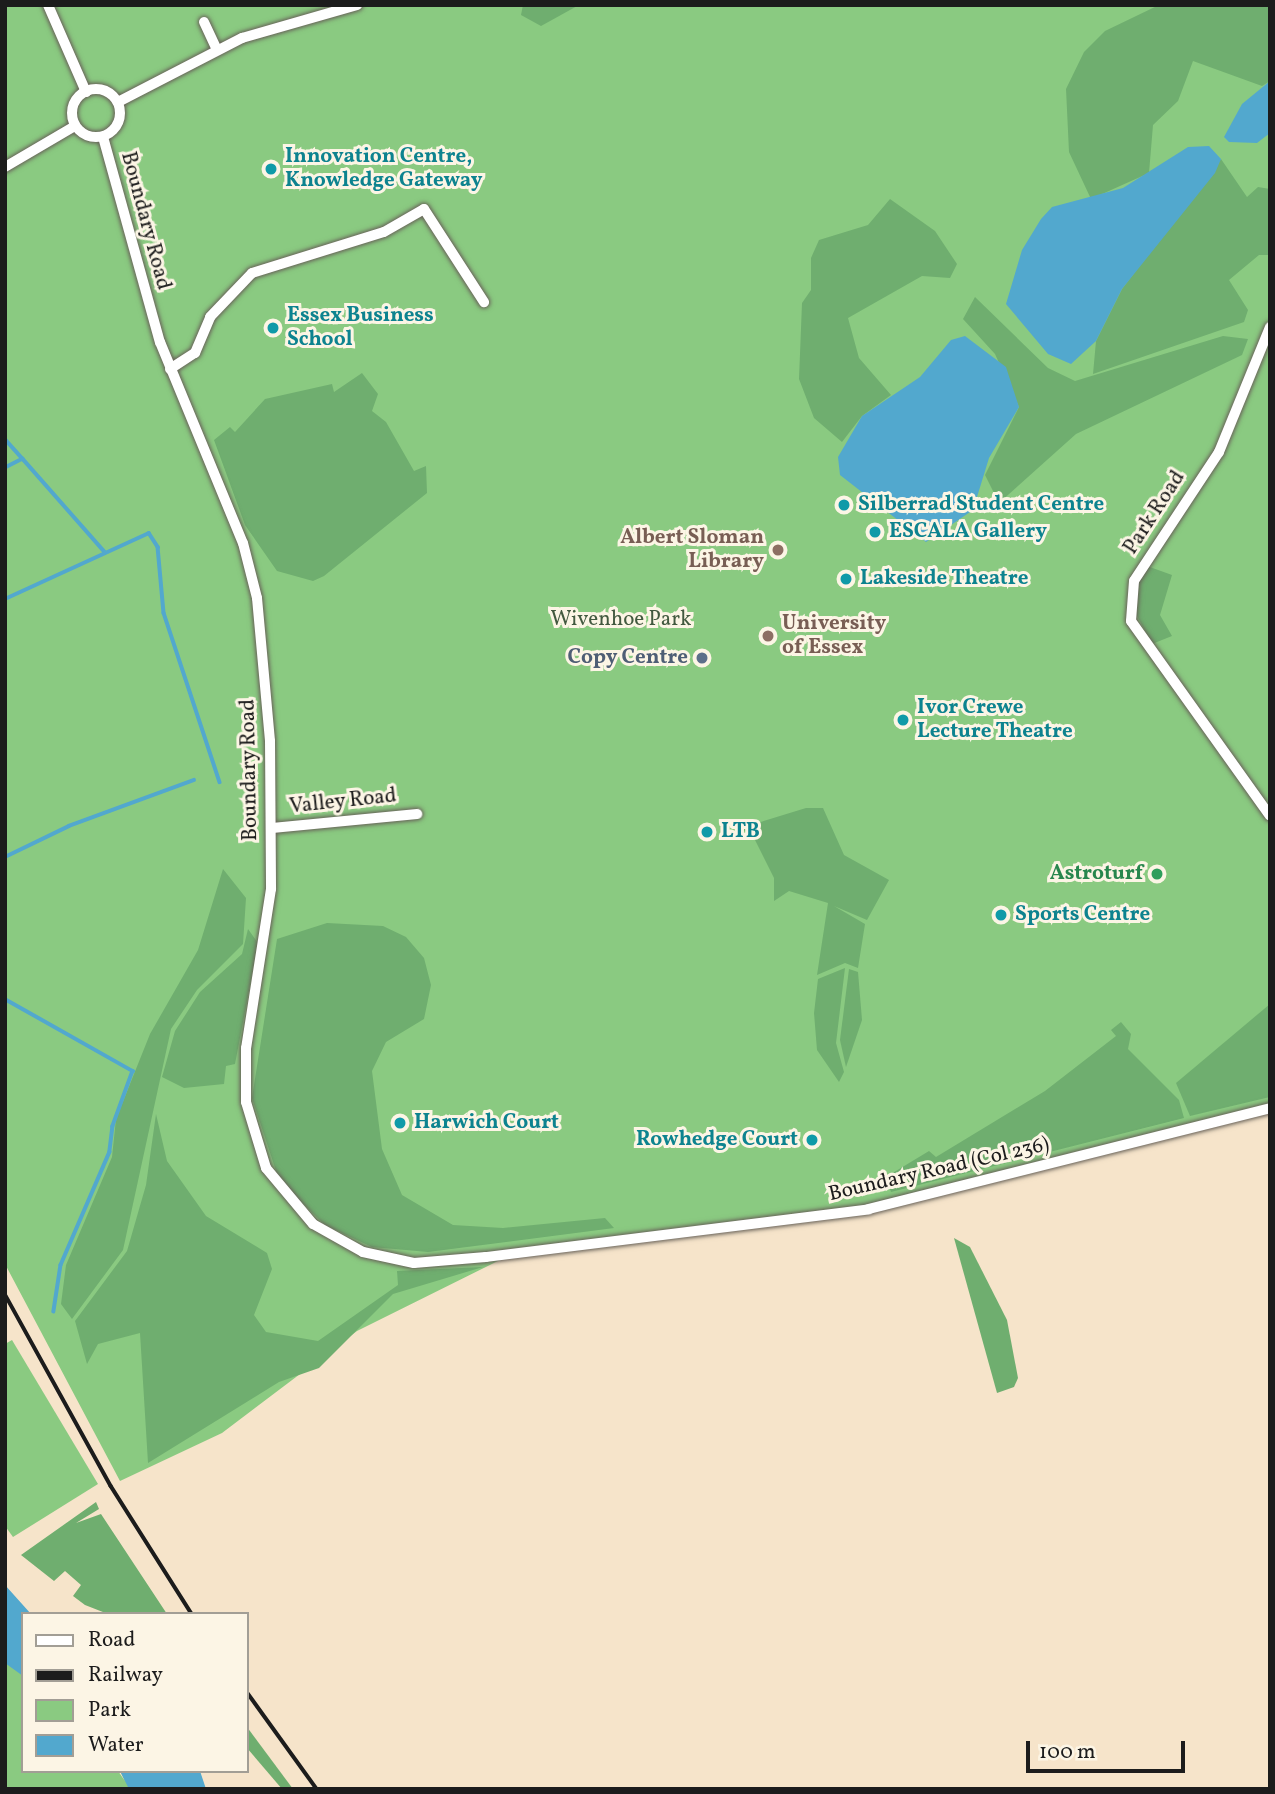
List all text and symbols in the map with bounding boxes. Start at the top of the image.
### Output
place label: Innovation Centre, Knowledge Gateway [285,144,482,194]
street label: Boundary Road [114,149,176,293]
marker: Innovation Centre, Knowledge Gateway [263,161,279,177]
place label: Essex Business School [287,303,434,353]
marker: Essex Business School [265,320,281,336]
street label: Park Road [1119,467,1191,559]
place label: Silberrad Student Centre [858,492,1104,518]
marker: Silberrad Student Centre [836,497,852,513]
place label: ESCALA Gallery [889,519,1047,545]
marker: ESCALA Gallery [867,524,883,540]
place label: Albert Sloman Library [620,525,764,575]
marker: Albert Sloman Library [770,542,786,558]
place label: Lakeside Theatre [860,566,1029,592]
marker: Lakeside Theatre [838,571,854,587]
park label: Wivenhoe Park [551,607,691,633]
place label: University of Essex [782,611,886,661]
marker: University of Essex [760,628,776,644]
place label: Copy Centre [567,645,688,671]
marker: Copy Centre [694,650,710,666]
place label: Ivor Crewe Lecture Theatre [917,695,1073,745]
street label: Boundary Road [236,698,264,842]
marker: Ivor Crewe Lecture Theatre [895,712,911,728]
street label: Valley Road [288,784,398,820]
place label: LTB [721,819,760,845]
marker: LTB [699,824,715,840]
place label: Astroturf [1050,861,1143,887]
marker: Astroturf [1149,866,1165,882]
place label: Sports Centre [1015,902,1150,928]
marker: Sports Centre [993,907,1009,923]
place label: Harwich Court [414,1110,559,1136]
marker: Harwich Court [392,1115,408,1131]
place label: Rowhedge Court [636,1127,798,1153]
marker: Rowhedge Court [804,1132,820,1148]
street label: Boundary Road (Col 236) [826,1132,1052,1208]
legend [21,1612,248,1773]
text: Road [88,1626,135,1655]
text: Railway [88,1661,163,1690]
text: Park [88,1696,131,1725]
scale bar [1030,1728,1189,1772]
text: Water [88,1731,144,1760]
text: 100 m [1039,1738,1096,1767]

